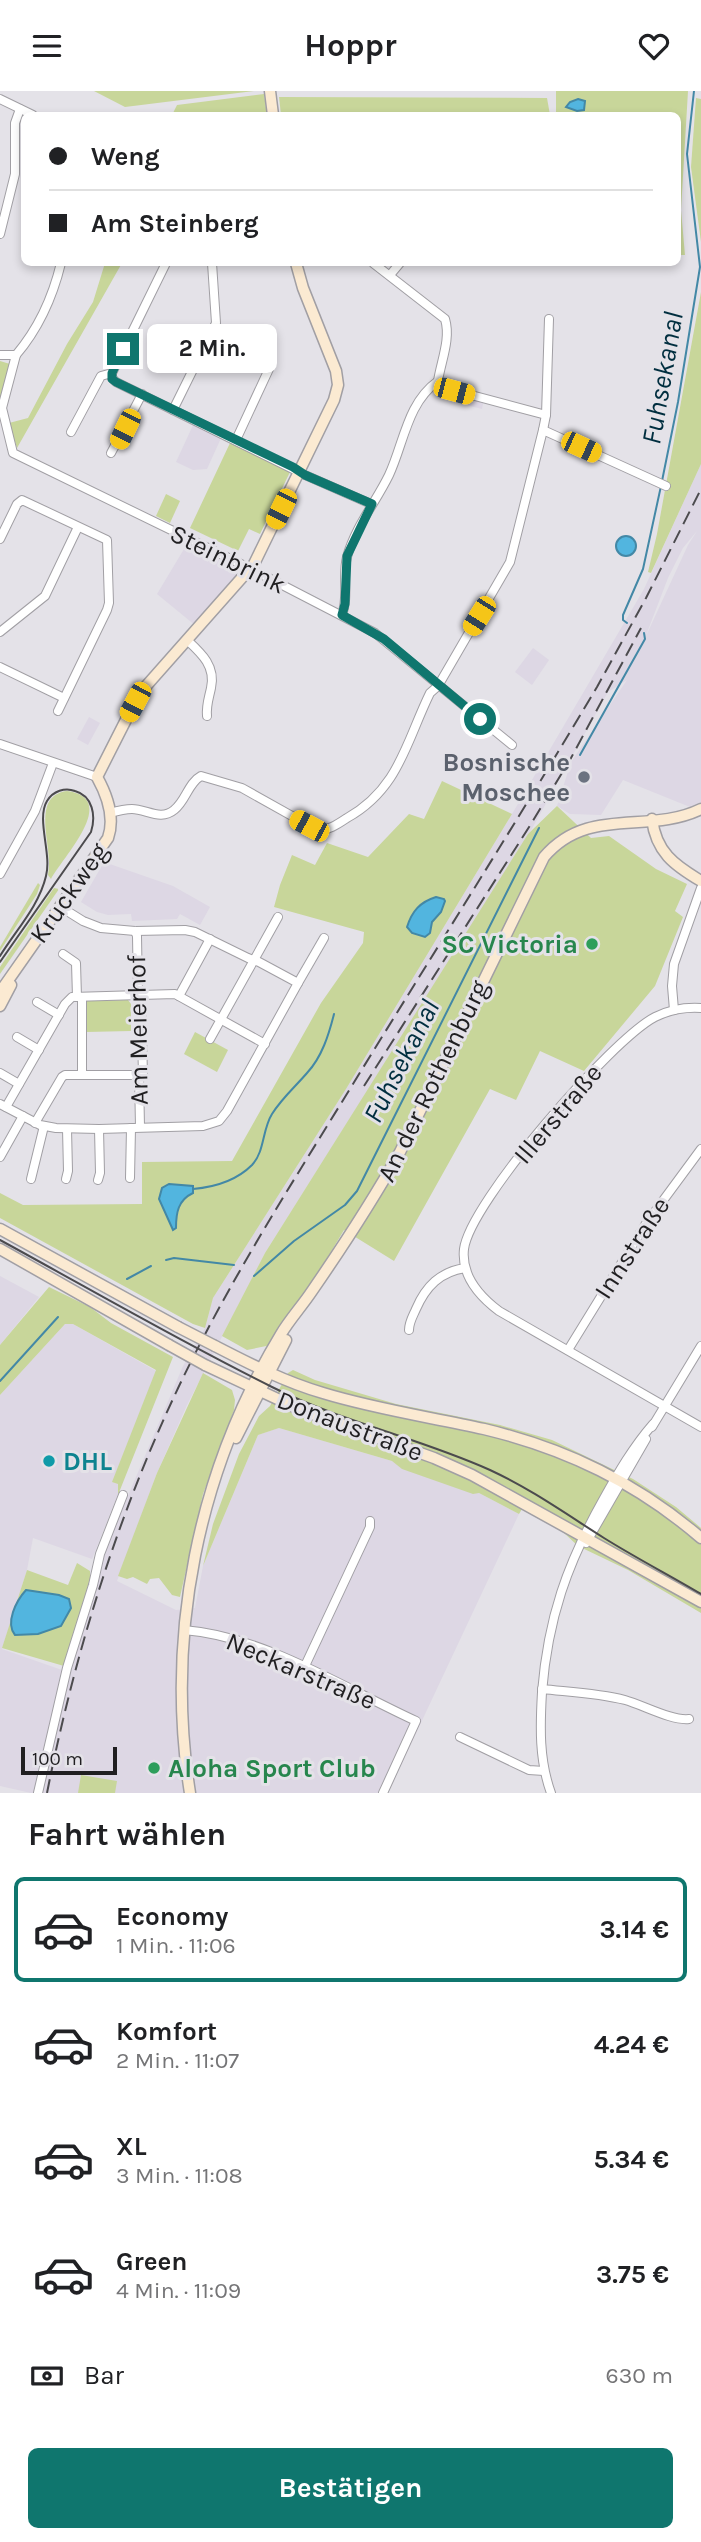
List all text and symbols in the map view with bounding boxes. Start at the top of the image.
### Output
icon: menu [28,27,66,65]
text: Hoppr [304,27,397,64]
icon: heart [635,27,673,65]
text: Weng [91,141,160,172]
text: Am Steinberg [91,208,259,239]
water label: Fuhsekanal [634,309,690,447]
callout: 2 Min. [148,324,277,373]
route end [107,333,139,365]
text: 2 Min. [179,335,245,362]
car [431,375,478,407]
car [107,406,144,452]
car [558,429,605,465]
car [263,486,300,532]
street label: Steinbrink [165,518,291,600]
car [459,593,500,639]
car [116,679,155,725]
route start [464,703,496,735]
place label: Bosnische Moschee [443,747,570,808]
marker: Bosnische Moschee [576,769,592,785]
car [286,807,333,845]
street label: Kruckweg [23,836,115,949]
place label: SC Victoria [441,929,578,960]
marker: SC Victoria [584,936,600,952]
street label: Am Meierhof [121,954,155,1105]
street label: An der Rothenburg [371,975,495,1187]
water label: Fuhsekanal [356,994,446,1128]
street label: Illerstraße [507,1058,609,1170]
street label: Innstraße [588,1191,676,1305]
street label: Donaustraße [273,1384,427,1468]
place label: DHL [63,1446,112,1477]
marker: DHL [41,1453,57,1469]
street label: Neckarstraße [222,1626,380,1716]
scale bar [21,1744,117,1776]
text: 100 m [32,1748,83,1770]
place label: Aloha Sport Club [168,1753,376,1784]
marker: Aloha Sport Club [146,1760,162,1776]
text: Fahrt wählen [28,1816,226,1853]
icon: car [32,1898,95,1961]
text: Economy [116,1901,228,1932]
text: 3.14 € [599,1914,669,1945]
text: 1 Min. · 11:06 [116,1932,236,1959]
icon: car [32,2013,95,2076]
text: Komfort [116,2016,217,2047]
text: 4.24 € [594,2029,669,2060]
text: 2 Min. · 11:07 [116,2047,239,2074]
icon: car [32,2128,95,2191]
text: XL [116,2131,147,2162]
text: 5.34 € [594,2144,669,2175]
text: 3 Min. · 11:08 [116,2162,243,2189]
icon: car [32,2243,95,2306]
text: Green [116,2246,188,2277]
text: 3.75 € [596,2259,669,2290]
text: 4 Min. · 11:09 [116,2277,241,2304]
icon: cash [28,2357,66,2395]
text: Bar [84,2360,124,2391]
text: 630 m [606,2362,673,2389]
button: Bestätigen [28,2448,673,2528]

